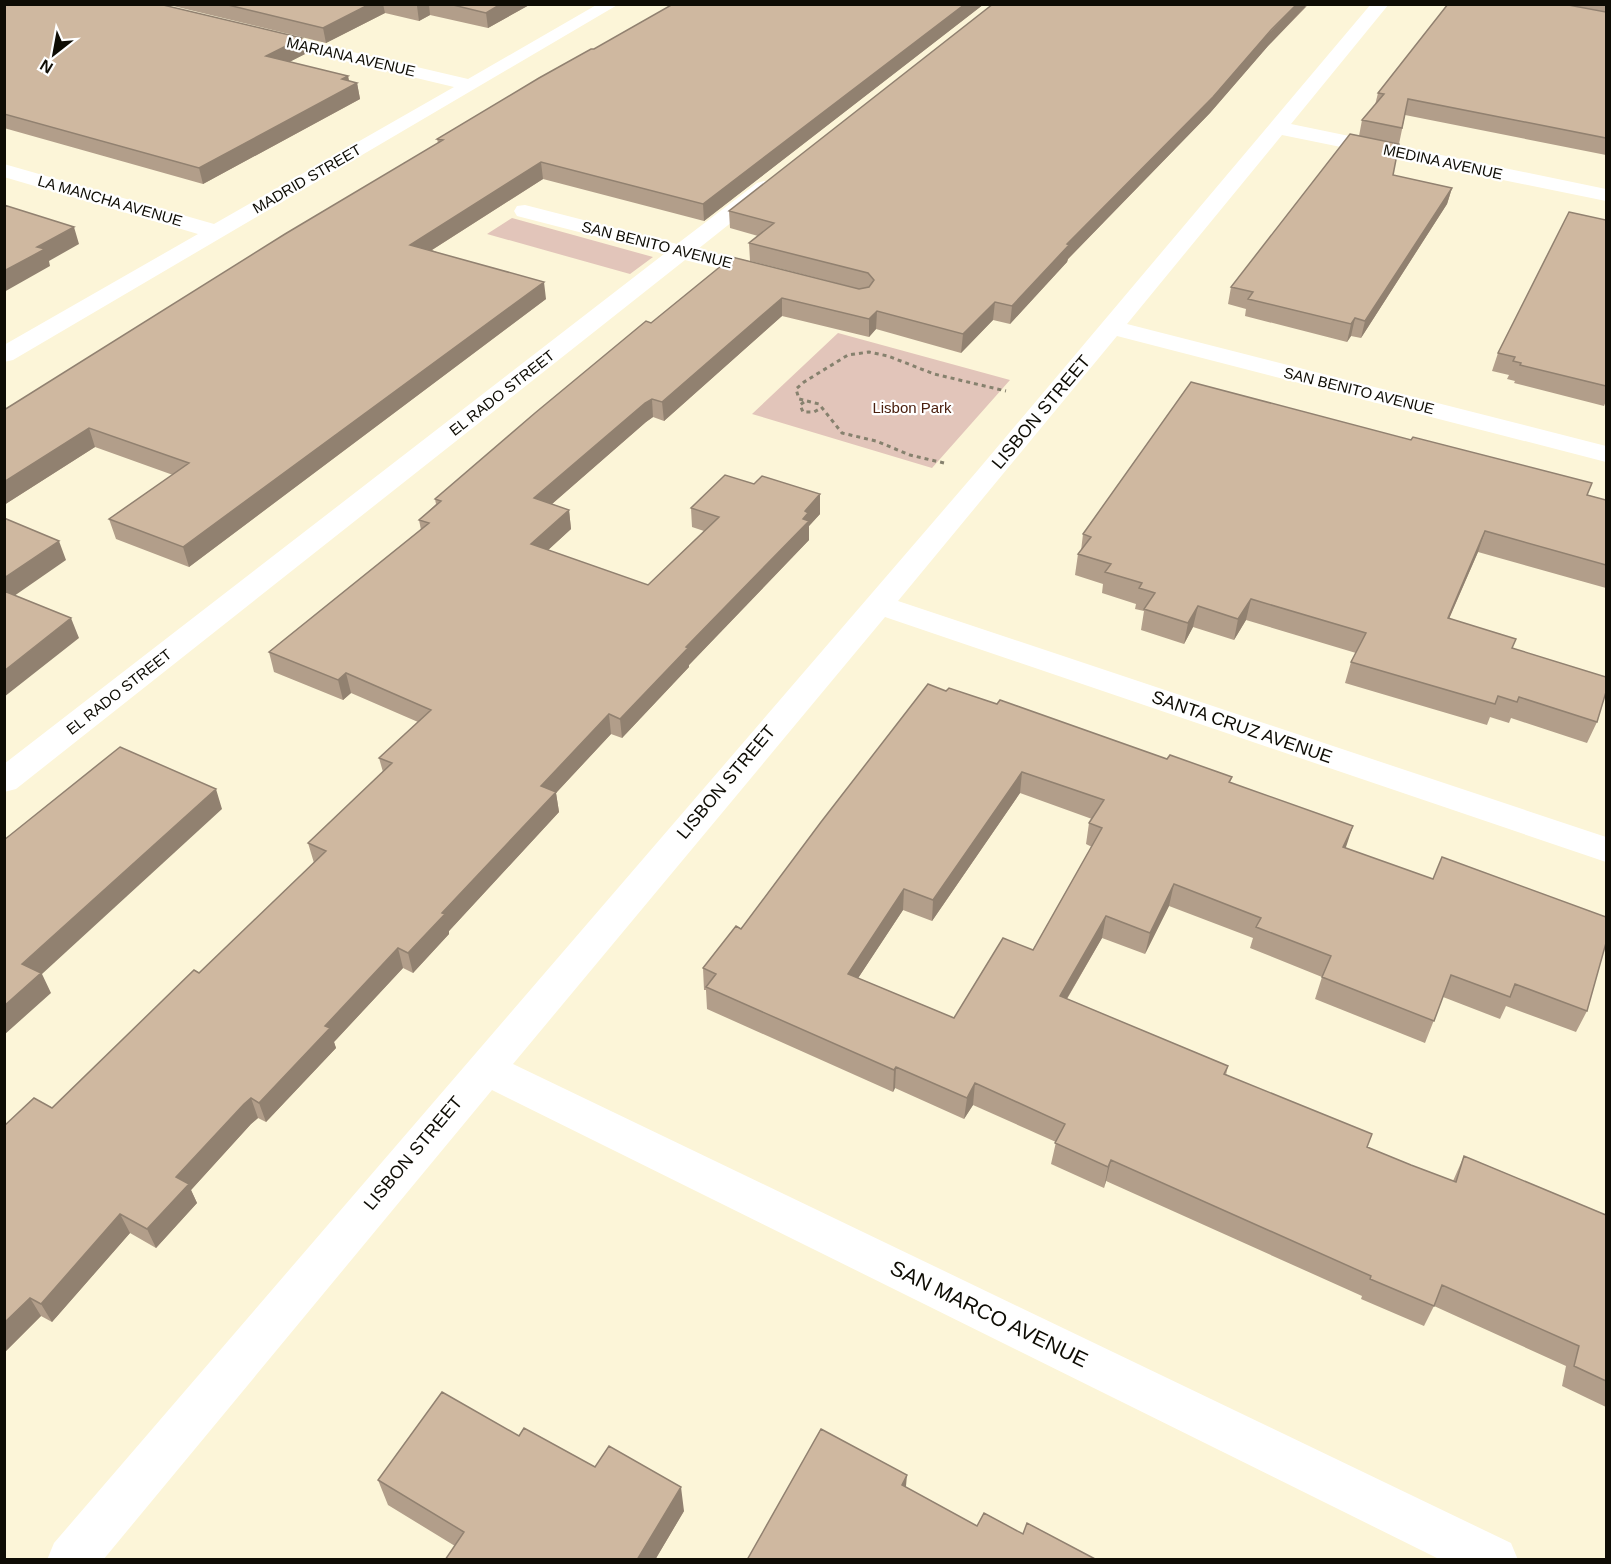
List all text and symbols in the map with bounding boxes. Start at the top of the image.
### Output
north arrow [24,24,84,84]
street label: MARIANA AVENUE [285,33,417,80]
text: N [37,56,56,77]
street label: MADRID STREET [249,141,364,217]
street label: MEDINA AVENUE [1382,141,1504,182]
street label: LA MANCHA AVENUE [36,172,184,229]
street label: SAN BENITO AVENUE [580,218,734,271]
street label: EL RADO STREET [446,346,558,439]
street label: LISBON STREET [988,351,1094,473]
street label: SAN BENITO AVENUE [1282,364,1436,417]
park label: Lisbon Park [872,399,952,416]
street label: EL RADO STREET [63,645,175,738]
street label: SANTA CRUZ AVENUE [1149,687,1335,767]
street label: LISBON STREET [673,721,779,843]
street label: LISBON STREET [360,1092,466,1214]
street label: SAN MARCO AVENUE [887,1256,1092,1371]

